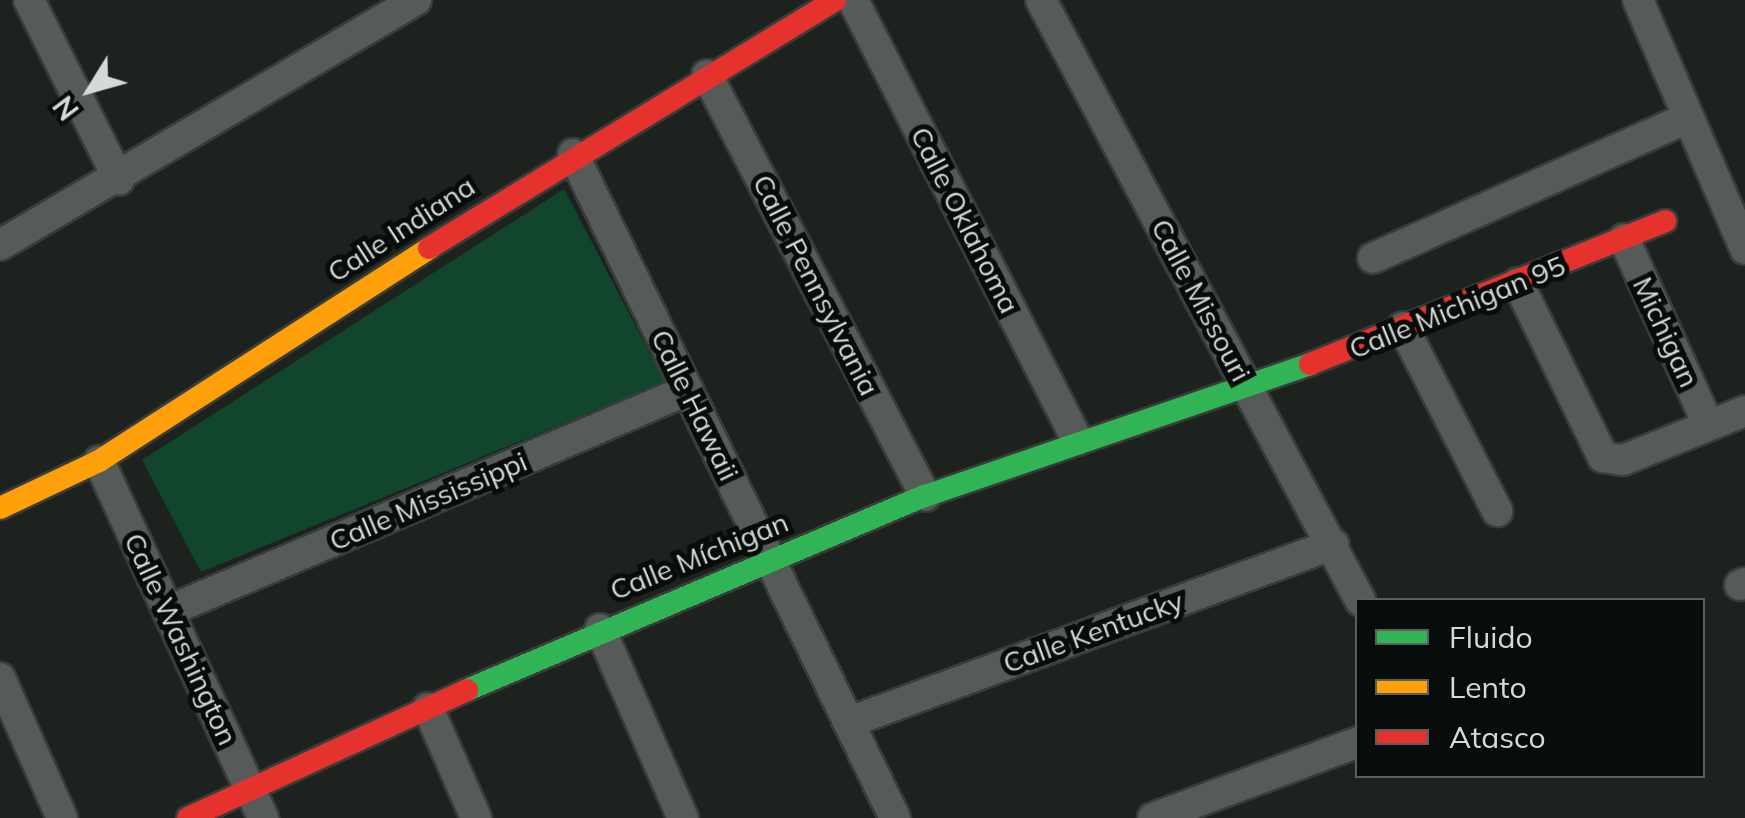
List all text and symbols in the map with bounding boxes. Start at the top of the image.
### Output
north arrow [40,40,140,140]
text: N [45,89,86,127]
street label: Calle Oklahoma [904,121,1026,319]
street label: Calle Indiana [321,169,481,289]
street label: Calle Pennsylvania [746,169,886,401]
street label: Calle Missouri [1144,213,1258,387]
street label: Calle Michigan 95 [1344,248,1570,366]
street label: Michigan [1626,272,1706,392]
street label: Calle Hawaii [644,324,746,486]
street label: Calle Mississippi [324,444,532,558]
street label: Calle Míchigan [605,505,793,607]
street label: Calle Washington [117,528,245,750]
street label: Calle Kentucky [998,584,1188,680]
legend [1355,598,1705,778]
text: Fluido [1449,618,1533,656]
text: Lento [1449,668,1527,706]
text: Atasco [1449,718,1546,756]

